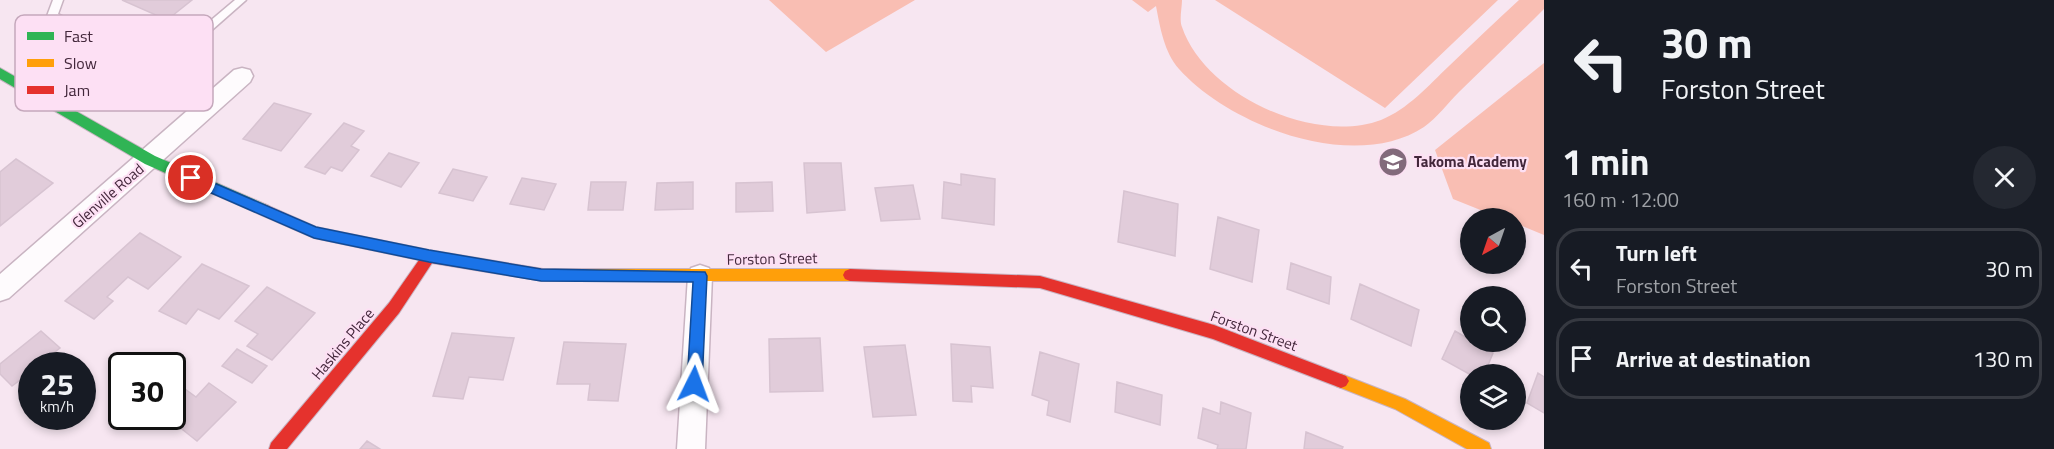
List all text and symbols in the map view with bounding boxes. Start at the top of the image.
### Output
text: 30 m [1661,10,1753,74]
legend [15,15,213,111]
text: Fast [64,24,93,48]
icon: left [1562,24,1640,102]
text: Slow [64,51,97,75]
text: Forston Street [1661,68,1825,109]
text: Jam [64,78,90,102]
text: 1 min [1562,134,1649,189]
school or university icon: Takoma Academy [1377,146,1409,178]
button: close [1973,146,2036,209]
place label: Takoma Academy [1414,150,1527,173]
pin [165,152,216,203]
street label: Glenville Road [67,158,149,234]
icon: arrive [174,161,207,194]
text: 160 m · 12:00 [1562,184,1679,215]
north arrow [1460,208,1526,274]
map controls [1460,208,1526,430]
text: Turn left [1616,236,1697,270]
street label: Forston Street [726,246,818,271]
icon: left [1565,252,1598,285]
text: 30 m [1985,252,2033,286]
text: Forston Street [1616,270,1737,301]
button: search [1460,286,1526,352]
street label: Haskins Place [306,303,379,385]
street label: Forston Street [1208,304,1302,357]
icon: arrive [1565,342,1598,375]
text: Arrive at destination [1616,342,1811,376]
text: 130 m [1973,342,2033,376]
speed limit sign: 30 [108,352,186,430]
position arrow [662,352,726,416]
text: 25 [40,361,74,407]
button: layers [1460,364,1526,430]
text: km/h [40,395,74,418]

